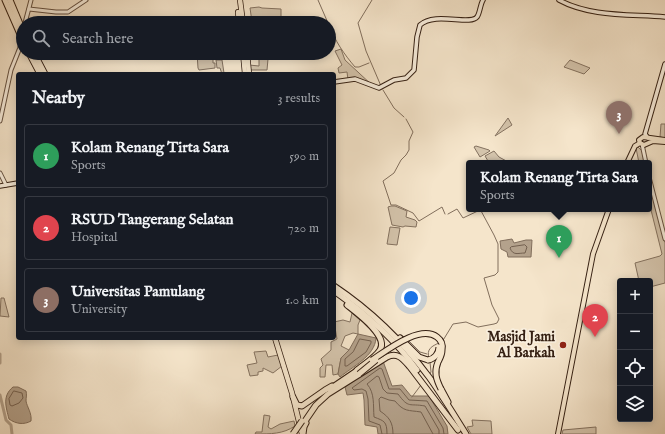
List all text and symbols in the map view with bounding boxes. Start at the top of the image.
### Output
search box [16,16,336,60]
icon: search [30,27,52,49]
text: Search here [62,29,133,48]
text: Nearby [32,88,85,109]
text: 3 results [278,90,320,107]
pin: 3 [606,101,632,134]
text: Kolam Renang Tirta Sara [71,138,229,157]
text: 1 [44,148,48,165]
text: 590 m [289,148,319,165]
text: Sports [71,157,106,174]
popup [466,160,652,212]
text: Kolam Renang Tirta Sara [480,168,638,187]
text: Sports [480,187,515,204]
text: RSUD Tangerang Selatan [71,210,234,229]
text: 2 [43,220,49,237]
text: 720 m [288,220,319,237]
pin: 1 [546,225,572,258]
text: Hospital [71,229,118,246]
map controls [617,278,653,422]
button: + [617,278,653,314]
text: Universitas Pamulang [71,282,205,301]
your location [401,288,421,308]
text: 3 [44,292,48,309]
text: 1.0 km [285,292,319,309]
text: University [71,301,127,318]
pin: 2 [582,304,608,337]
button: − [617,314,653,350]
place label: Masjid Jami Al Barkah [487,328,556,362]
marker: Masjid Jami Al Barkah [558,340,568,350]
button: locate [617,350,653,386]
button: layers [617,386,653,422]

